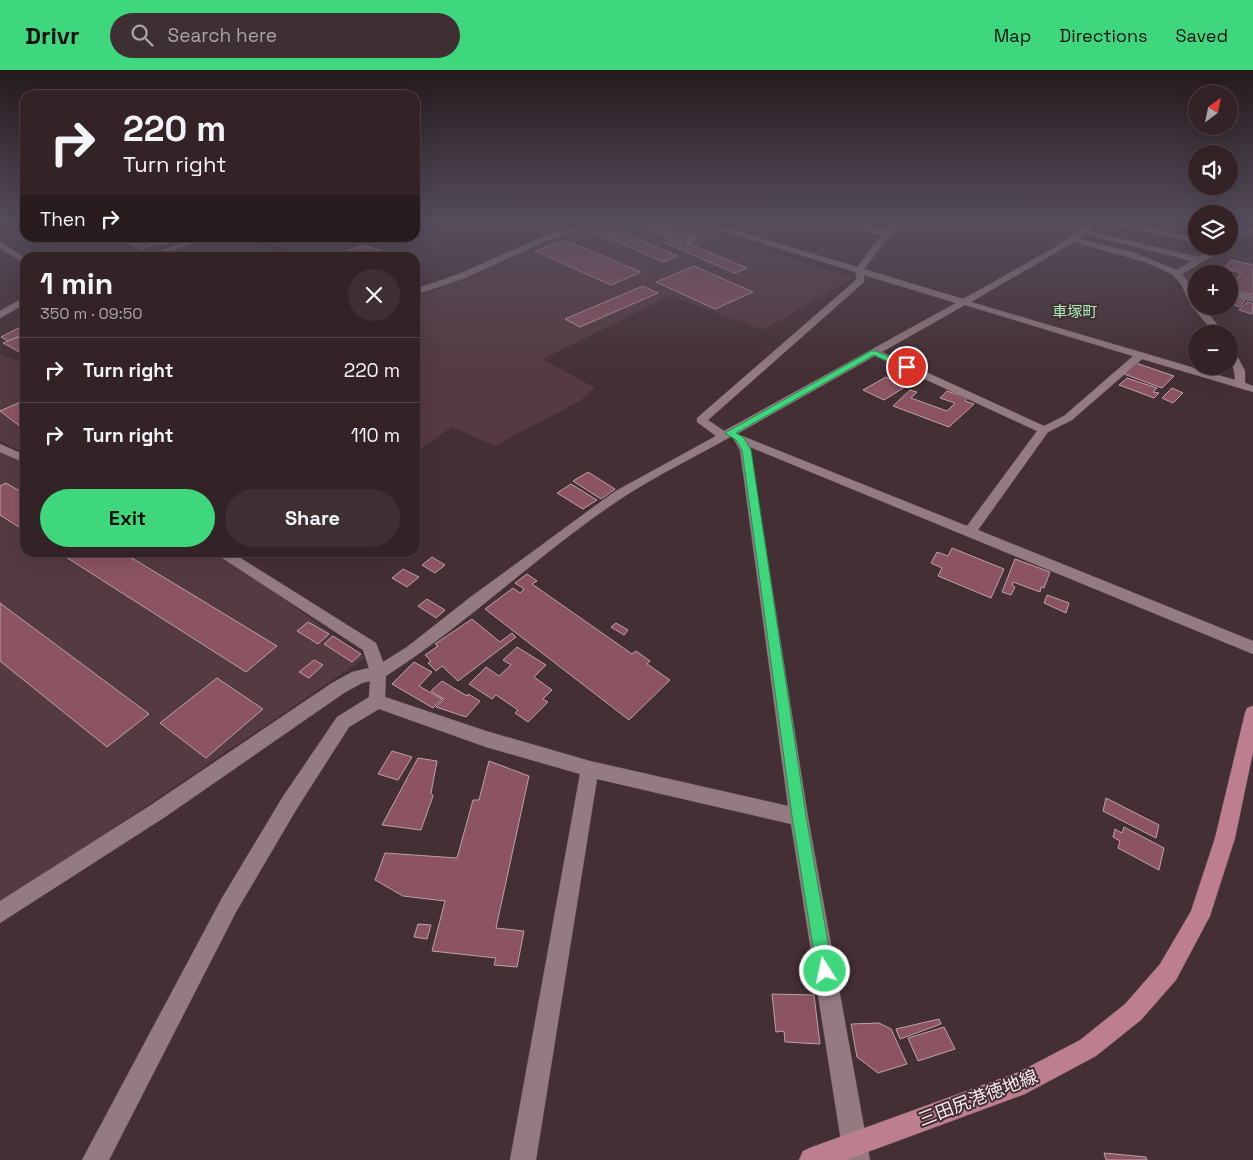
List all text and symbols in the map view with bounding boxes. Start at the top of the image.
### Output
search box [110,13,460,58]
text: Drivr [25,20,80,51]
icon: search [128,21,156,49]
text: Search here [168,23,277,48]
text: Map [994,24,1031,47]
text: Directions [1059,24,1148,47]
text: Saved [1176,24,1228,47]
north arrow [1188,85,1238,135]
map controls [1188,85,1238,375]
text: 220 m [123,107,226,151]
icon: right [40,110,105,175]
button: sound [1188,145,1238,195]
text: Turn right [123,150,226,178]
icon: right [96,205,124,233]
button: layers [1188,205,1238,255]
text: Then [40,207,86,232]
text: 1 min [40,264,113,303]
button: + [1188,265,1238,315]
button: close [348,269,400,321]
district label: 車塚町 [1052,302,1098,321]
text: 350 m · 09:50 [40,303,143,324]
button: − [1188,325,1238,375]
pin [886,346,928,388]
icon: arrive [893,353,921,381]
icon: right [40,356,68,384]
text: Turn right [83,358,173,383]
text: 220 m [344,358,400,383]
icon: right [40,421,68,449]
text: Turn right [83,423,173,448]
text: 110 m [351,423,400,448]
button: Exit [40,489,215,547]
button: Share [225,489,400,547]
position arrow [798,944,850,996]
street label: 三田尻港徳地線 [915,1064,1041,1131]

